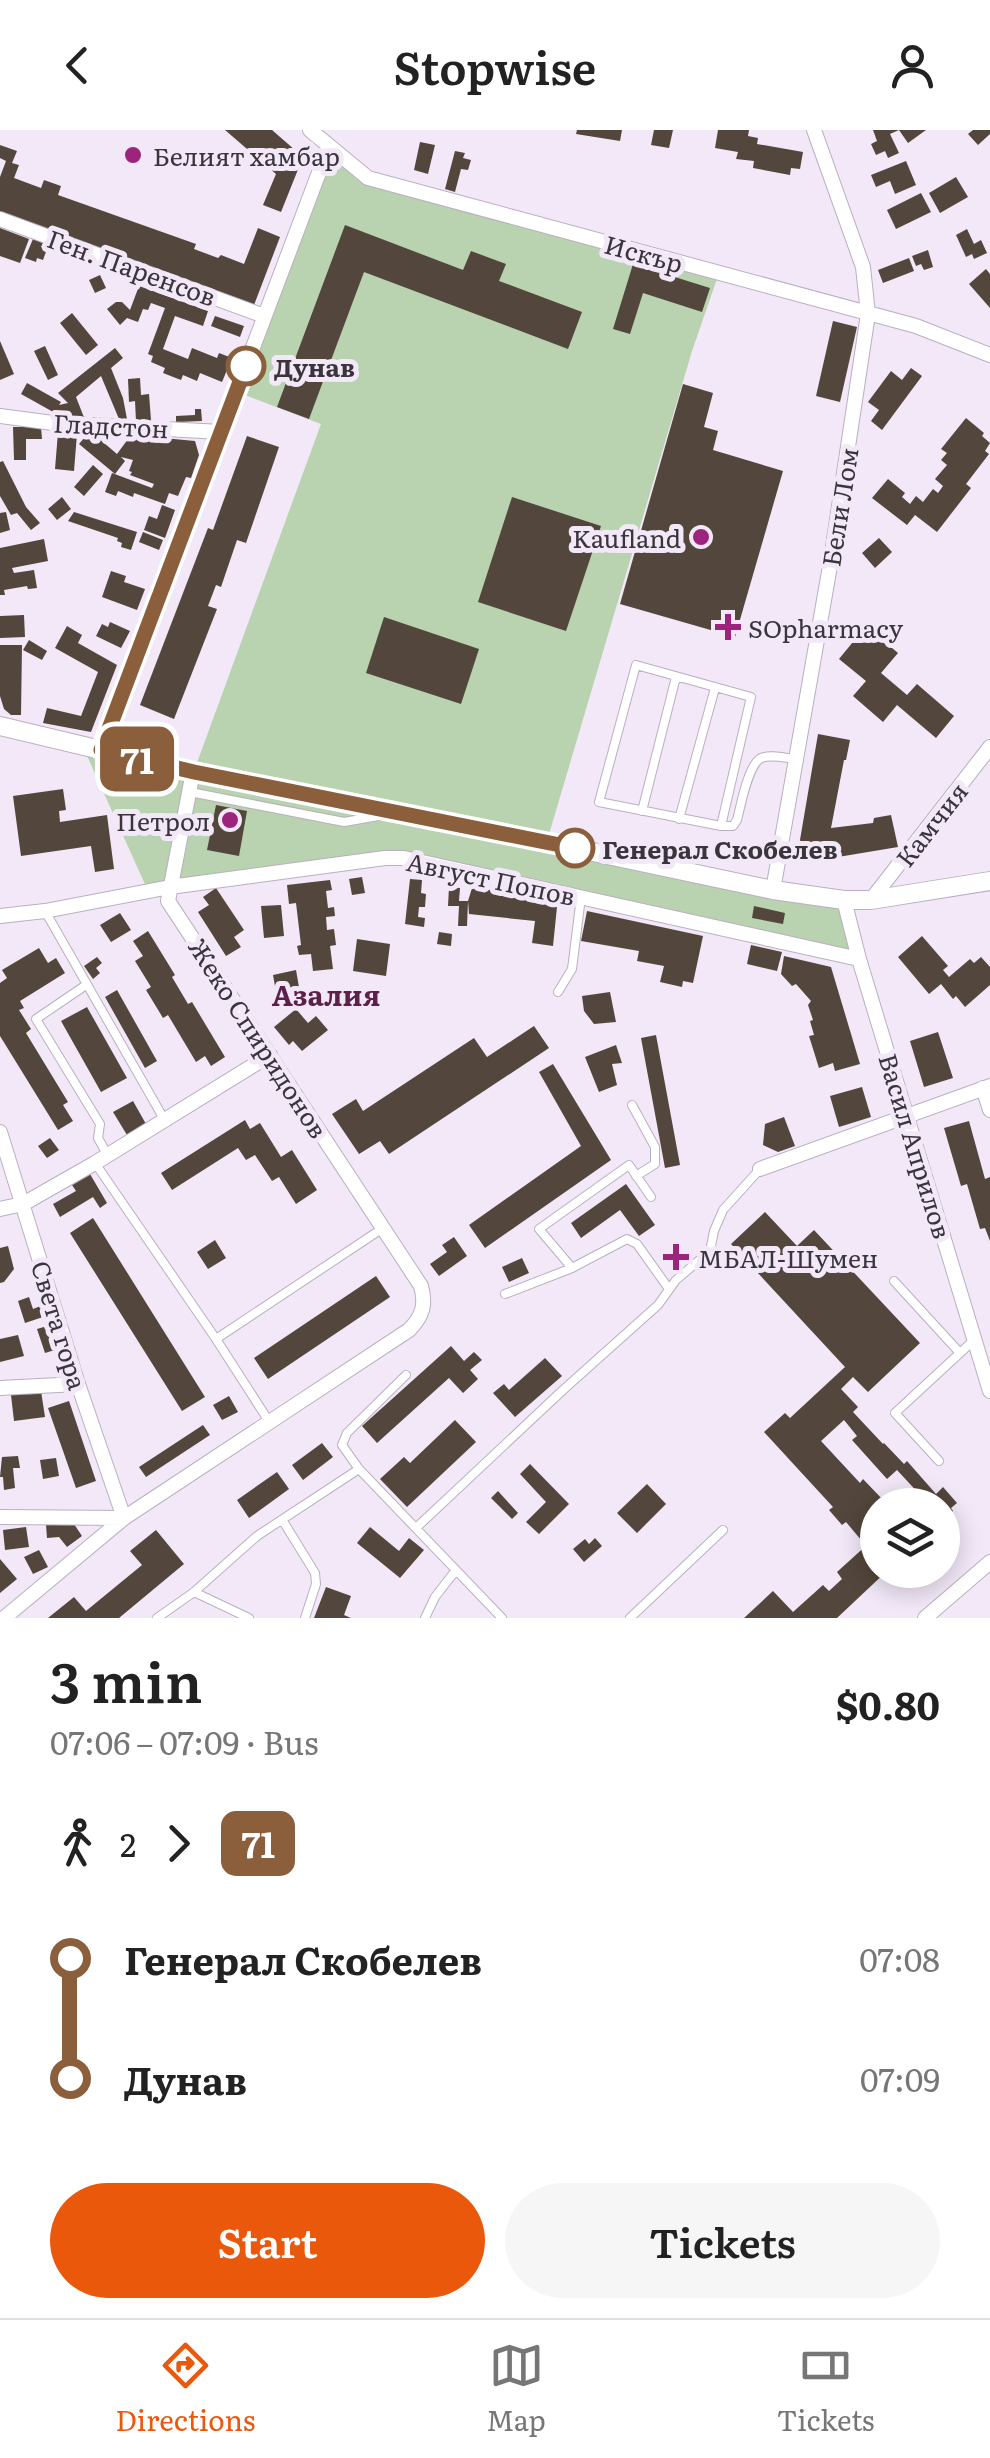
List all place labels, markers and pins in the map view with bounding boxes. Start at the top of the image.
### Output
place label: Белият хамбар [153,137,340,174]
marker: Белият хамбар [122,144,144,166]
marker: Дунав [227,347,265,385]
place label: Дунав [274,348,355,385]
place label: Kaufland [572,519,681,556]
marker: Kaufland [690,526,712,548]
place label: SOpharmacy [748,609,904,646]
marker: SOpharmacy [717,616,739,638]
place label: Петрол [116,802,210,839]
marker: Петрол [219,809,241,831]
marker: Генерал Скобелев [556,829,594,867]
place label: Генерал Скобелев [602,830,838,867]
place label: МБАЛ-Шумен [698,1239,878,1276]
marker: МБАЛ-Шумен [663,1244,689,1270]

